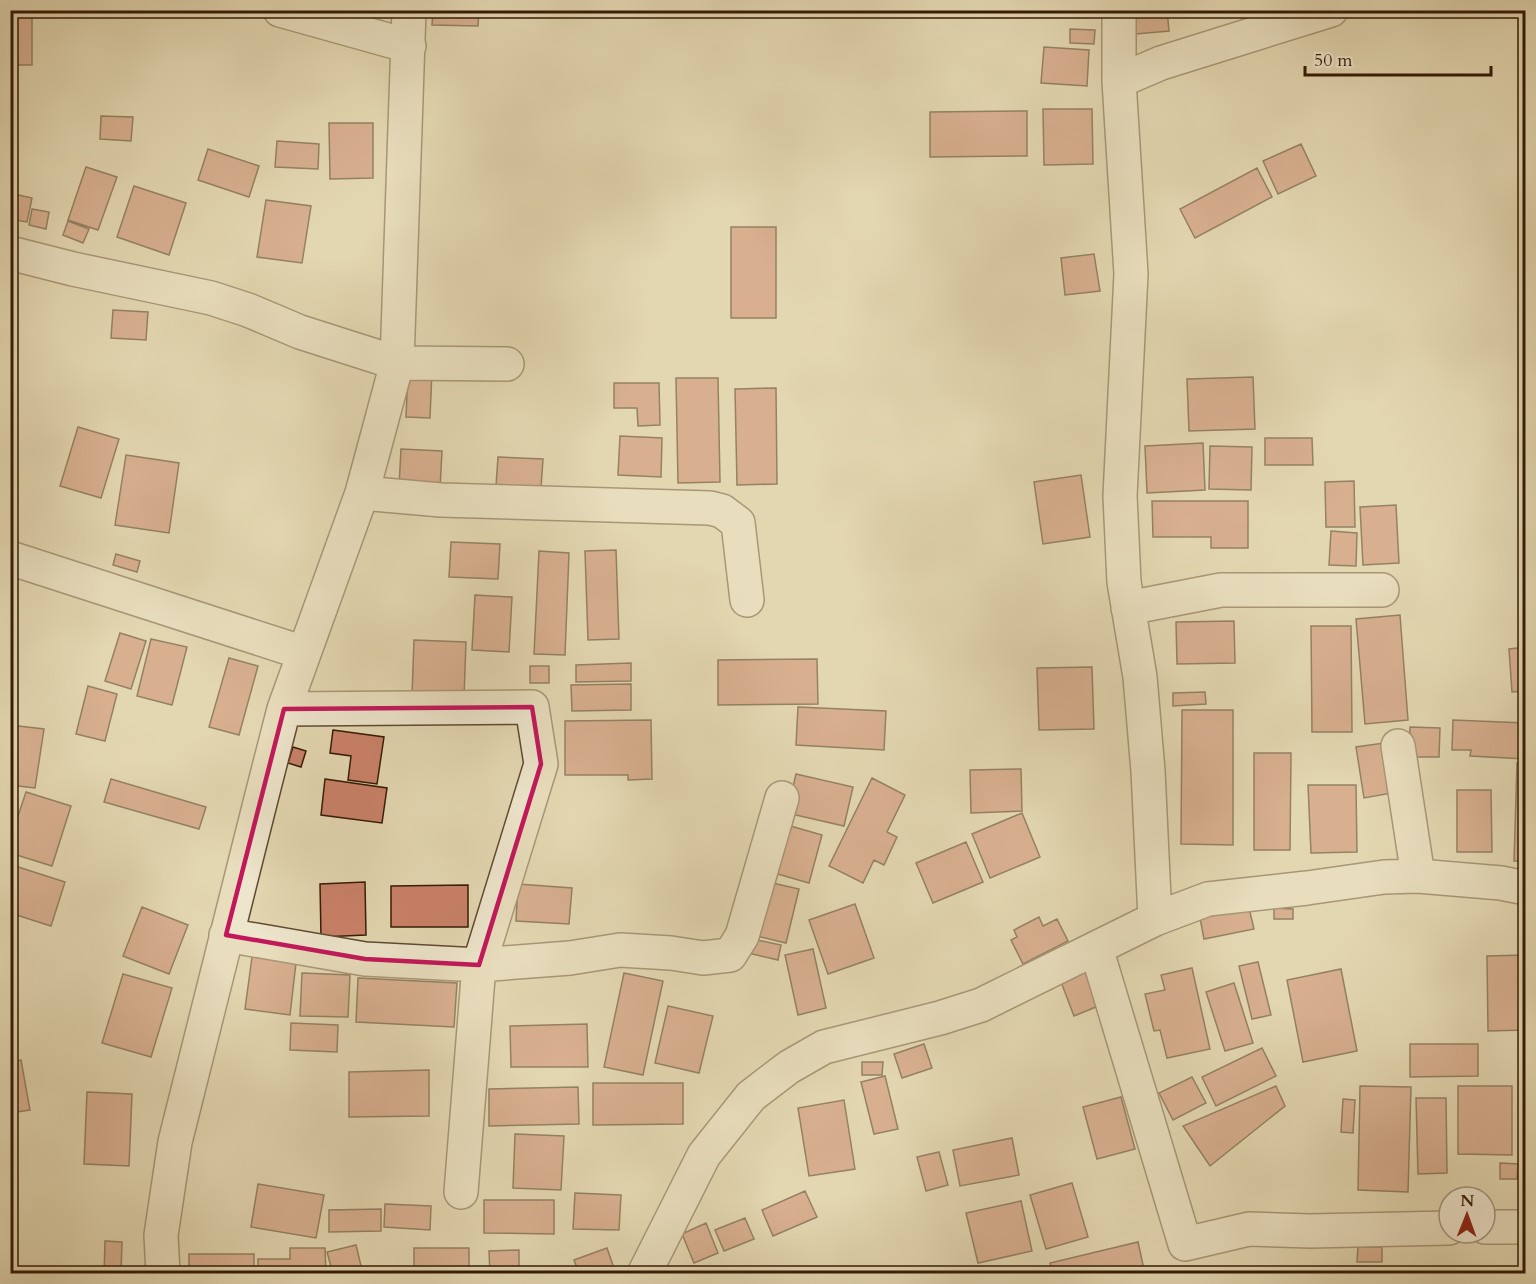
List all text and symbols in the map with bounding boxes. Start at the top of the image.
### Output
scale bar [1305,39,1491,77]
text: 50 m [1314,48,1353,73]
north arrow [1437,1185,1497,1245]
text: N [1460,1190,1474,1212]

